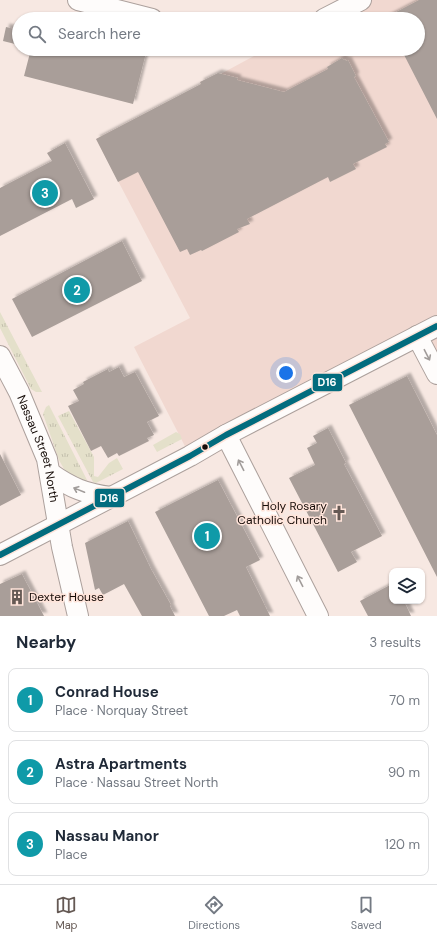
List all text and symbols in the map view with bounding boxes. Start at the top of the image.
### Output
search box [12,12,425,56]
icon: search [26,23,48,45]
text: Search here [58,24,141,44]
pin: 3 [32,178,58,208]
pin: 2 [64,275,90,305]
one-way arrow [424,349,431,361]
your location [276,363,296,383]
line badge: D16 [312,373,343,392]
text: D16 [318,375,336,389]
street label: Nassau Street North [13,393,62,504]
unlabelled marker [200,442,210,452]
one-way arrow [237,460,245,472]
one-way arrow [73,486,85,493]
line badge: D16 [94,488,125,508]
text: D16 [100,491,118,505]
place label: Holy Rosary Catholic Church [237,498,327,528]
church icon: Holy Rosary Catholic Church [330,504,348,522]
pin: 1 [194,521,220,551]
map controls [389,568,425,604]
button: layers [389,568,425,604]
one-way arrow [296,575,304,587]
building icon: Dexter House [8,588,26,606]
place label: Dexter House [29,589,104,605]
text: Nearby [16,631,76,653]
text: 3 results [369,634,421,651]
text: Conrad House [55,682,159,702]
text: 1 [28,692,32,709]
text: 70 m [389,692,420,709]
text: Place · Norquay Street [55,702,188,719]
text: Astra Apartments [55,754,187,774]
text: 2 [26,764,34,781]
text: 90 m [388,764,420,781]
text: Place · Nassau Street North [55,774,218,791]
text: Nassau Manor [55,826,159,846]
text: 3 [26,836,34,853]
text: 120 m [385,836,420,853]
text: Place [55,846,87,863]
tab: Map [55,894,78,932]
tab: Directions [188,894,240,932]
tab: Saved [351,894,382,932]

